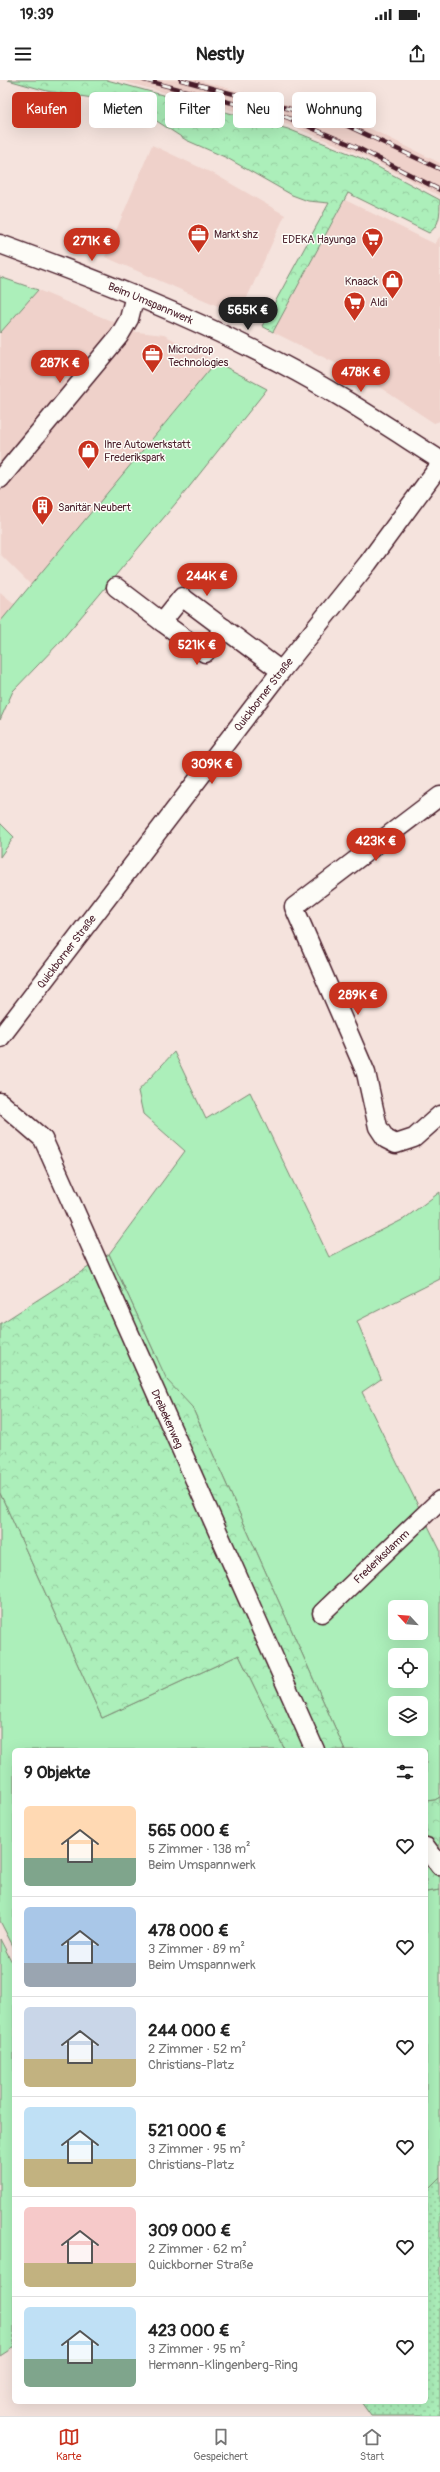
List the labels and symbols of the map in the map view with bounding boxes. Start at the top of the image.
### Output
office icon: Markt shz [186,221,212,254]
supermarket icon: EDEKA Hayunga [359,226,385,259]
pin: 271K € [59,228,125,262]
place label: Markt shz [214,228,258,241]
place label: EDEKA Hayunga [282,233,356,246]
shop icon: Knaack [380,268,406,301]
place label: Knaack [345,275,378,288]
street label: Beim Umspannwerk [106,279,196,327]
supermarket icon: Aldi [341,289,367,322]
place label: Aldi [370,296,387,309]
pin: 565K € [215,297,281,331]
office icon: Microdrop Technologies [139,342,165,375]
place label: Microdrop Technologies [168,343,228,369]
pin: 287K € [27,350,93,384]
pin: 478K € [328,359,394,393]
shop icon: Ihre Autowerkstatt Frederikspark [75,437,101,470]
place label: Ihre Autowerkstatt Frederikspark [104,438,191,464]
building icon: Sanitär Neubert [30,494,56,527]
place label: Sanitär Neubert [58,501,132,514]
pin: 244K € [174,563,240,597]
pin: 521K € [164,632,230,666]
street label: Quickborner Straße [231,655,296,734]
pin: 309K € [179,751,245,785]
pin: 423K € [343,828,409,862]
street label: Quickborner Straße [34,912,99,991]
pin: 289K € [325,982,391,1016]
street label: Dreibekenweg [149,1387,187,1451]
street label: Frederiksdamm [351,1526,412,1586]
north arrow [388,1600,428,1640]

